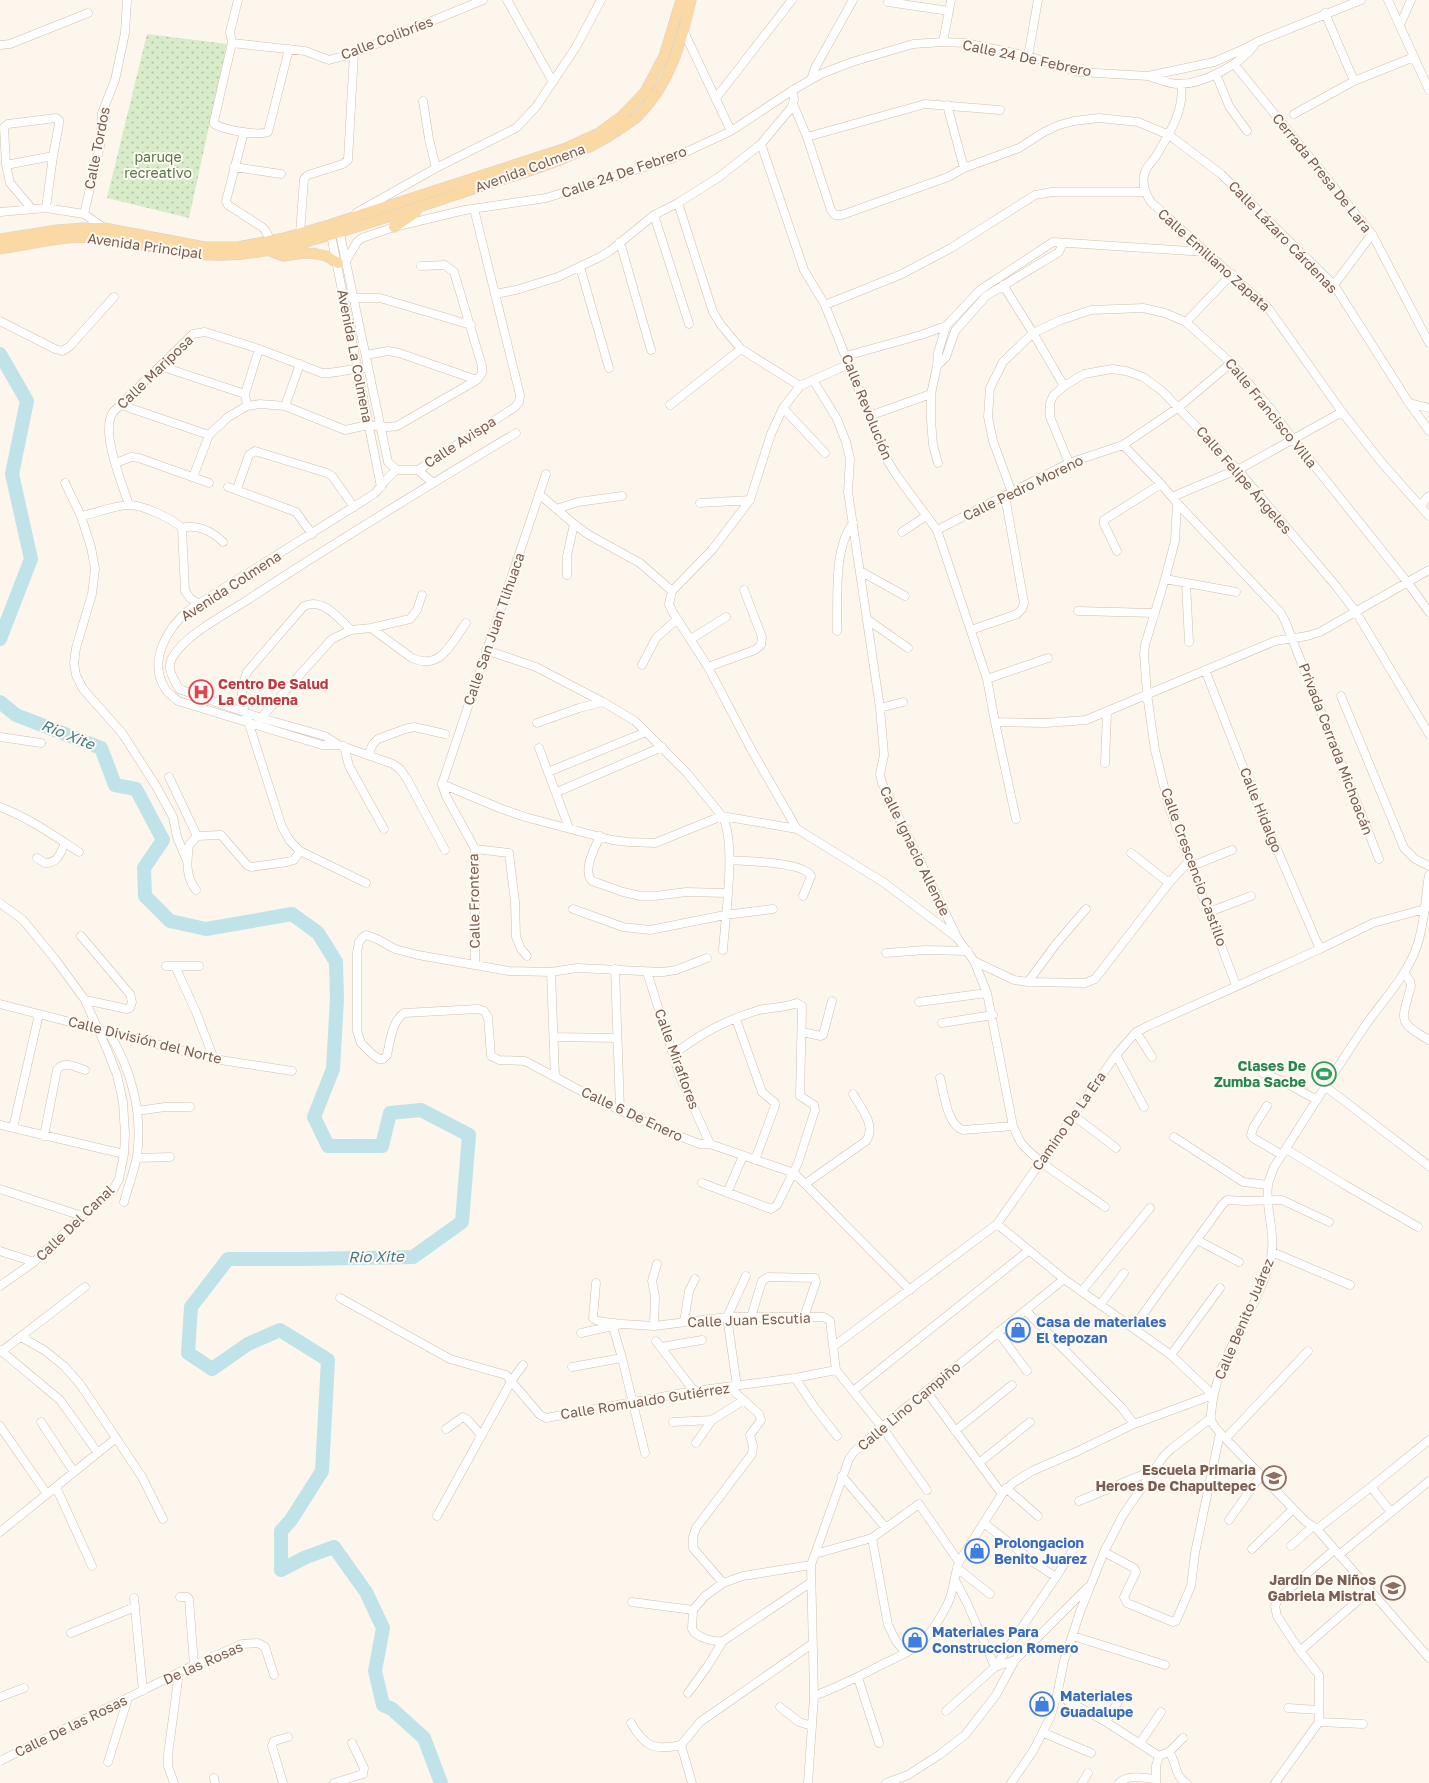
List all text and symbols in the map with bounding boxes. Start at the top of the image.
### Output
street label: Calle Colibríes [338,12,435,63]
street label: Calle 24 De Febrero [961,36,1093,79]
street label: Calle Tordos [80,105,113,190]
street label: Cerrada Presa De Lara [1269,110,1376,236]
street label: Avenida Colmena [472,140,587,195]
street label: Calle 24 De Febrero [559,142,689,201]
park label: paruqe recreativo [124,148,192,181]
street label: Calle Lázaro Cárdenas [1225,177,1341,296]
street label: Calle Emiliano Zapata [1155,205,1274,315]
street label: Avenida Principal [86,229,204,262]
street label: Avenida La Colmena [334,288,377,424]
street label: Calle Mariposa [113,331,196,412]
street label: Calle Revolución [839,352,896,462]
street label: Calle Francisco Villa [1222,354,1321,471]
street label: Calle Avispa [421,412,499,471]
street label: Calle Felipe Ángeles [1193,422,1296,537]
street label: Calle Pedro Moreno [960,451,1086,524]
street label: Avenida Colmena [177,547,284,624]
street label: Calle San Juan Tlihuaca [459,550,528,708]
street label: Privada Cerrada Michoacán [1296,661,1377,837]
place label: Centro De Salud La Colmena [218,675,328,708]
hospital icon: Centro De Salud La Colmena [188,679,214,705]
water label: Rio Xite [39,715,99,753]
street label: Calle Hidalgo [1237,765,1286,855]
street label: Calle Ignacio Allende [877,783,954,918]
street label: Calle Crescencio Castillo [1158,785,1231,948]
street label: Calle Frontera [464,853,483,949]
street label: Calle Miraflores [651,1006,704,1111]
street label: Calle División del Norte [66,1012,224,1067]
place label: Clases De Zumba Sacbe [1214,1057,1306,1090]
sports icon: Clases De Zumba Sacbe [1311,1061,1337,1087]
street label: Camino De La Era [1028,1068,1109,1173]
street label: Calle 6 De Enero [579,1083,686,1145]
street label: Calle Del Canal [32,1181,117,1264]
water label: Rio Xite [348,1246,405,1265]
street label: Calle Benito Juárez [1210,1256,1277,1382]
street label: Calle Juan Escutia [687,1309,811,1330]
place label: Casa de materiales El tepozan [1036,1313,1166,1346]
shop icon: Casa de materiales El tepozan [1005,1317,1031,1343]
street label: Calle Lino Campiño [854,1358,964,1454]
street label: Calle Romualdo Gutiérrez [559,1379,731,1422]
place label: Escuela Primaria Heroes De Chapultepec [1095,1461,1256,1494]
school or university icon: Escuela Primaria Heroes De Chapultepec [1261,1465,1287,1491]
place label: Prolongacion Benito Juarez [994,1534,1087,1567]
shop icon: Prolongacion Benito Juarez [964,1538,990,1564]
place label: Jardin De Niños Gabriela Mistral [1267,1571,1376,1604]
school or university icon: Jardin De Niños Gabriela Mistral [1380,1575,1406,1601]
place label: Materiales Para Construccion Romero [932,1623,1078,1656]
shop icon: Materiales Para Construccion Romero [902,1627,928,1653]
street label: De las Rosas [160,1637,245,1688]
place label: Materiales Guadalupe [1060,1687,1133,1720]
street label: Calle De las Rosas [12,1691,130,1760]
shop icon: Materiales Guadalupe [1029,1691,1055,1717]

